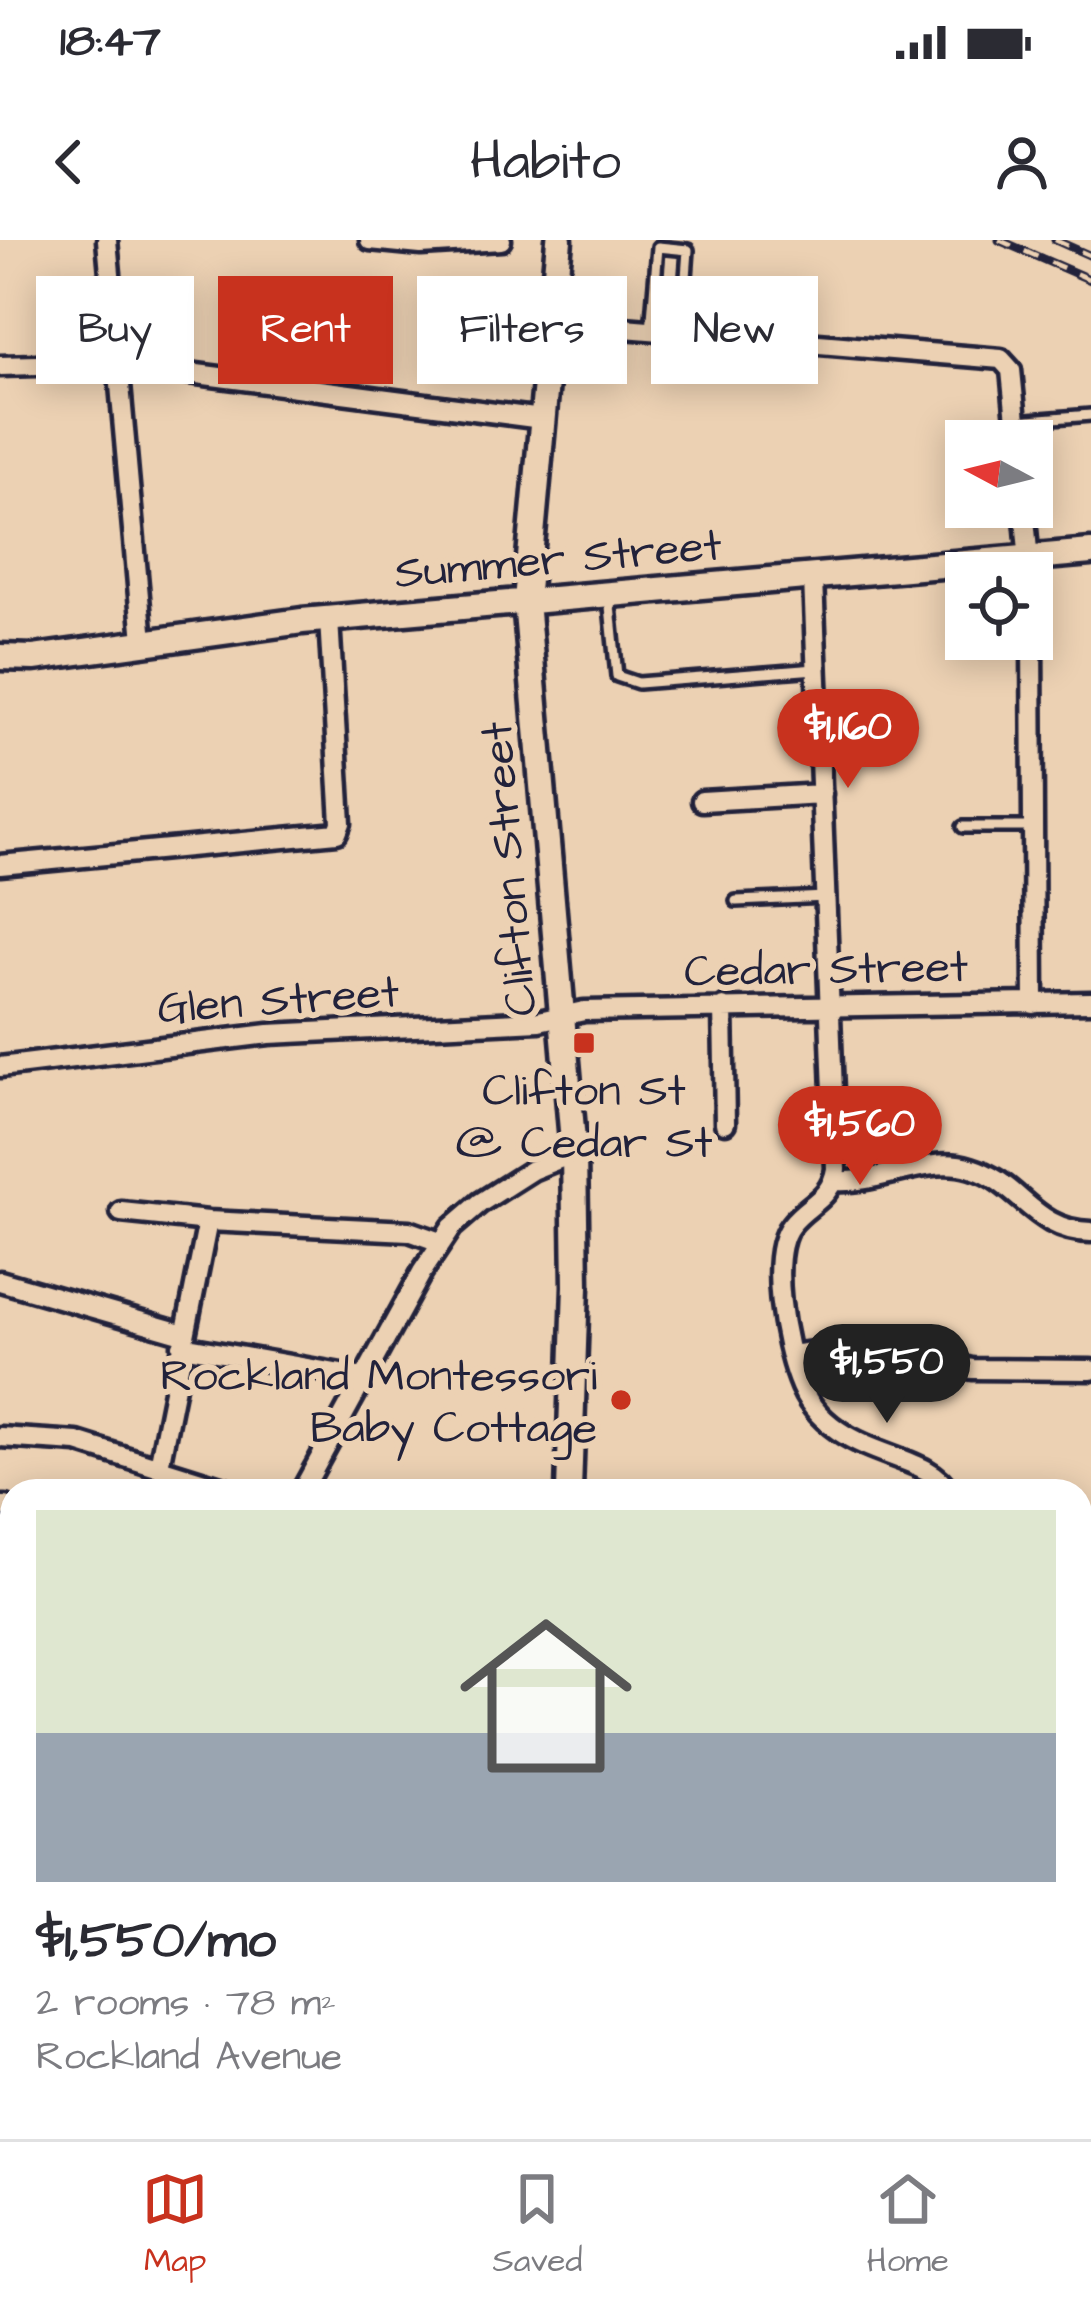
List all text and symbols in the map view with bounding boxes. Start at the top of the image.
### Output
text: 18:47 [60,11,161,73]
text: Habito [470,125,621,200]
icon: back [36,129,102,195]
icon: person [989,129,1055,195]
chip: Buy [36,276,194,384]
chip: Rent [218,276,393,384]
chip: Filters [417,276,627,384]
chip: New [651,276,818,384]
north arrow [945,420,1053,528]
map controls [945,420,1053,660]
street label: Summer Street [392,515,724,605]
button: locate [945,552,1053,660]
pin: $1,160 [750,689,946,791]
text: $1,160 [804,701,892,755]
street label: Clifton Street [466,719,554,1019]
street label: Cedar Street [684,937,968,1003]
street label: Glen Street [155,962,401,1040]
marker: Clifton St @ Cedar St [571,1030,597,1056]
place label: Clifton St @ Cedar St [455,1061,713,1175]
pin: $1,560 [762,1086,958,1188]
text: $1,560 [805,1098,915,1152]
pin: $1,550 [789,1324,985,1426]
text: $1,550 [830,1336,944,1390]
place label: Rockland Montessori Baby Cottage [160,1346,597,1461]
marker: Rockland Montessori Baby Cottage [608,1387,634,1413]
icon: home [438,1588,654,1804]
text: $1,550/mo [36,1906,276,1977]
text: 2 rooms · 78 m² [36,1977,336,2031]
text: Rockland Avenue [36,2031,342,2085]
tab: Map [142,2166,208,2284]
tab: Saved [492,2166,582,2284]
tab: Home [867,2166,949,2284]

